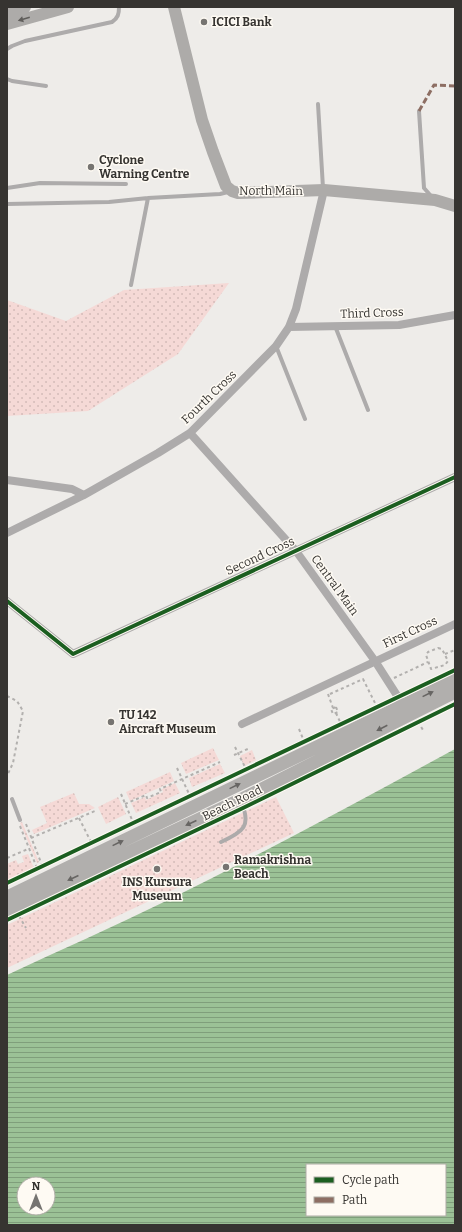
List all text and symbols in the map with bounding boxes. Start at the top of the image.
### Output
place label: ICICI Bank [212,15,272,29]
one-way arrow [18,16,30,22]
marker: ICICI Bank [199,17,209,27]
place label: Cyclone Warning Centre [99,153,190,181]
marker: Cyclone Warning Centre [86,162,96,172]
street label: North Main [239,184,303,198]
street label: Third Cross [340,305,404,321]
street label: Fourth Cross [179,367,239,427]
street label: Second Cross [223,534,297,578]
street label: Central Main [308,552,362,618]
street label: First Cross [381,613,440,651]
one-way arrow [422,691,433,697]
place label: TU 142 Aircraft Museum [119,708,216,736]
marker: TU 142 Aircraft Museum [106,717,116,727]
one-way arrow [377,725,388,731]
street label: Beach Road [200,783,264,823]
one-way arrow [229,783,240,789]
one-way arrow [185,820,196,826]
one-way arrow [112,840,123,846]
place label: Ramakrishna Beach [234,853,311,881]
marker: Ramakrishna Beach [221,862,231,872]
marker: INS Kursura Museum [152,864,162,874]
one-way arrow [67,875,79,881]
place label: INS Kursura Museum [122,875,192,903]
legend [306,1164,446,1216]
text: Cycle path [342,1173,400,1187]
north arrow [16,1176,56,1216]
text: N [32,1180,41,1193]
text: Path [342,1193,368,1207]

